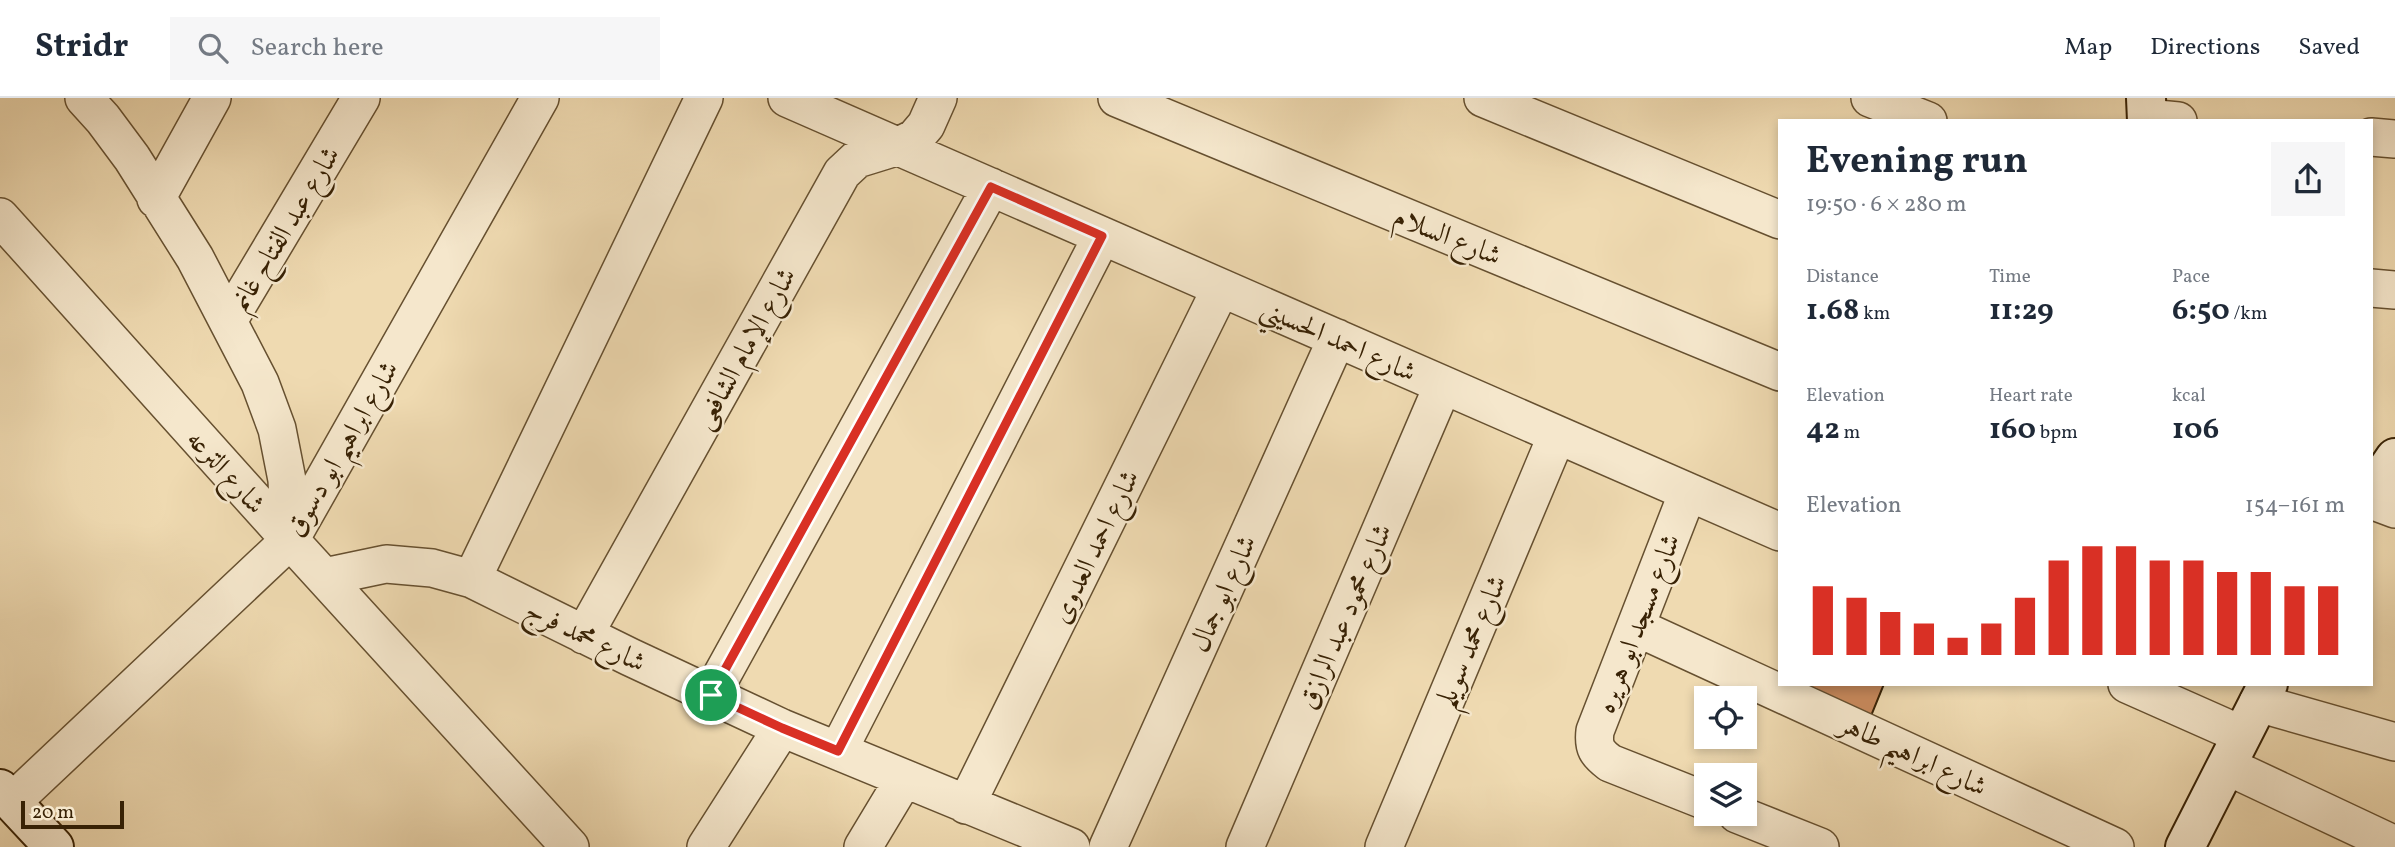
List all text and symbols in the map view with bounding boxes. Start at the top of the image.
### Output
search box [170,17,660,80]
text: Stridr [35,25,128,71]
icon: search [194,29,232,67]
text: Search here [250,30,384,66]
text: Map [2064,31,2112,65]
text: Directions [2150,31,2260,65]
text: Saved [2298,31,2360,65]
text: Evening run [1806,136,2028,189]
street label: شارع عبد الفتاح غانم [222,140,354,321]
button: share [2271,142,2345,216]
text: 19:50 · 6 × 280 m [1806,189,1967,221]
street label: شارع السلام [1386,198,1507,279]
street label: شارع الإمام الشافعى [685,261,810,439]
text: Distance [1806,264,1879,290]
text: Time [1989,264,2031,290]
text: Pace [2172,264,2210,290]
street label: شارع احمد الحسيني [1252,290,1422,398]
text: 1.68 [1806,290,1859,332]
text: 11:29 [1989,290,2054,332]
text: 6:50 [2172,290,2230,332]
text: km [1859,301,1890,327]
text: /km [2230,301,2268,327]
street label: شارع ابراهيم ابو دسوق [277,354,415,548]
text: Elevation [1806,383,1885,409]
text: Heart rate [1989,383,2073,409]
text: kcal [2172,383,2206,409]
text: 42 [1806,409,1840,451]
text: 160 [1989,409,2036,451]
text: 106 [2172,409,2219,451]
text: m [1840,420,1860,446]
text: bpm [2036,420,2078,446]
street label: شارع الترعه [175,422,274,525]
street label: شارع احمد العدوى [1042,464,1152,631]
text: Elevation [1806,490,1902,522]
text: 154–161 m [2245,490,2345,522]
street label: شارع محمود عبد الرازق [1290,518,1405,717]
street label: شارع مسجد ابو هريره [1587,528,1693,720]
street label: شارع ابو جمال [1181,529,1269,660]
street label: شارع محمد سويلم [1427,569,1524,717]
street label: شارع محمد فرج [516,591,652,687]
pin [681,665,741,725]
icon: arrive [692,676,730,714]
map controls [1694,686,1757,826]
button: locate [1694,686,1757,749]
street label: شارع ابراهيم طاهر [1828,704,1993,813]
button: layers [1694,763,1757,826]
scale bar [21,798,124,830]
text: 20 m [32,800,74,826]

